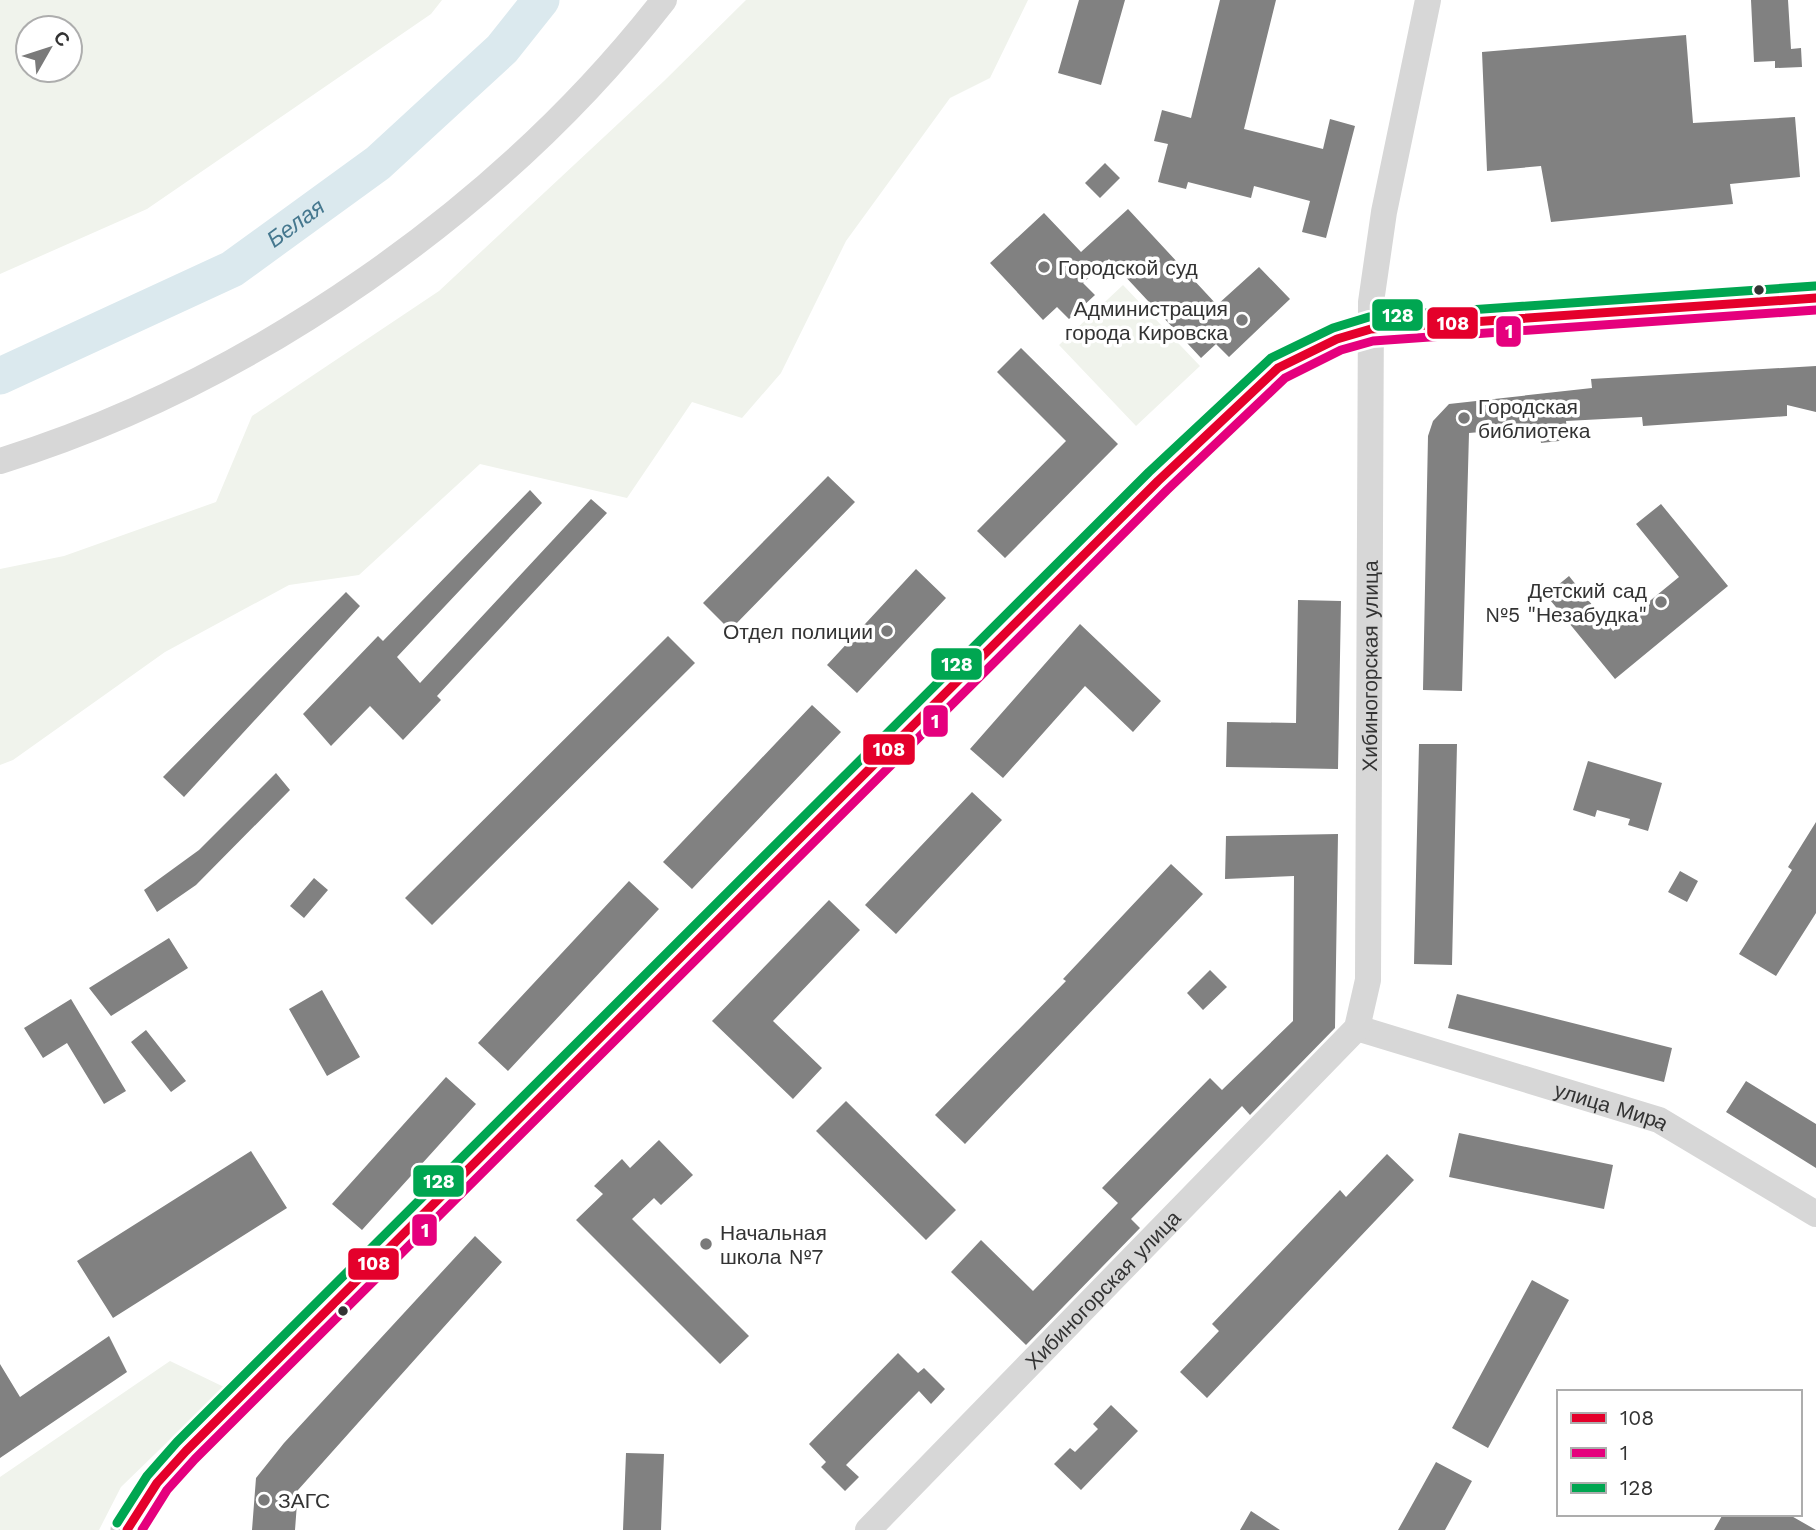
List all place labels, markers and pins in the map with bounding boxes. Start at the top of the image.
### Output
place label: Городской суд [1058,255,1198,280]
marker: Городской суд [1036,259,1052,275]
unlabelled marker [1752,283,1766,297]
place label: Администрация города Кировска [1065,296,1228,345]
marker: Администрация города Кировска [1234,312,1250,328]
place label: Городская библиотека [1478,394,1591,443]
marker: Городская библиотека [1456,410,1472,426]
place label: Детский сад №5 "Незабудка" [1485,578,1647,627]
marker: Детский сад №5 "Незабудка" [1653,594,1669,610]
place label: Отдел полиции [723,619,873,644]
marker: Отдел полиции [879,623,895,639]
place label: Начальная школа №7 [720,1220,827,1269]
marker: Начальная школа №7 [698,1236,714,1252]
unlabelled marker [336,1304,350,1318]
place label: ЗАГС [278,1488,330,1513]
marker: ЗАГС [256,1492,272,1508]

